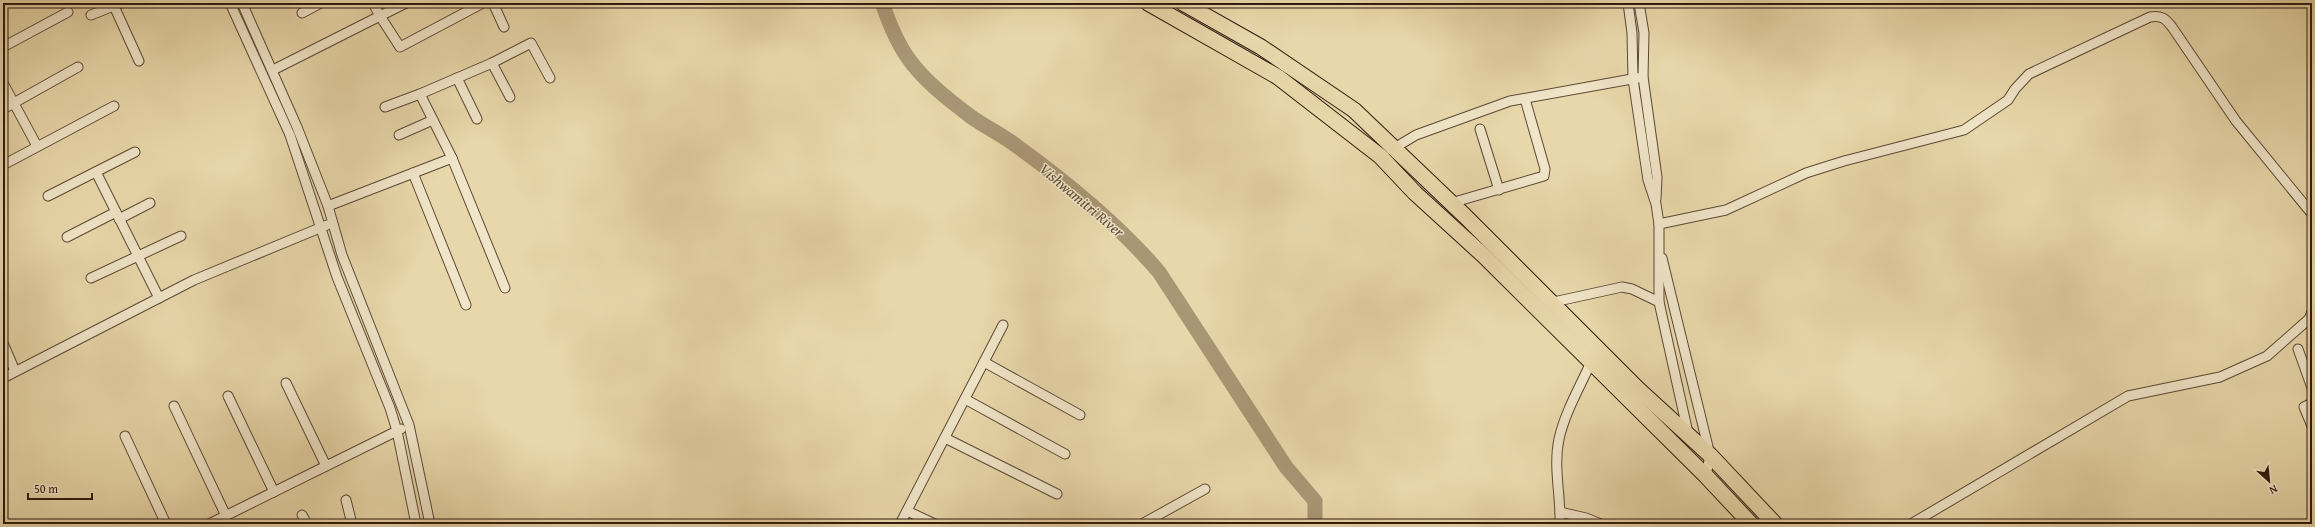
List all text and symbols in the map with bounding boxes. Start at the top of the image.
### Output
water label: Vishwamitri River [1035,158,1129,242]
north arrow [2249,461,2289,501]
scale bar [28,475,92,501]
text: 50 m [34,480,58,497]
text: N [2266,481,2280,499]

